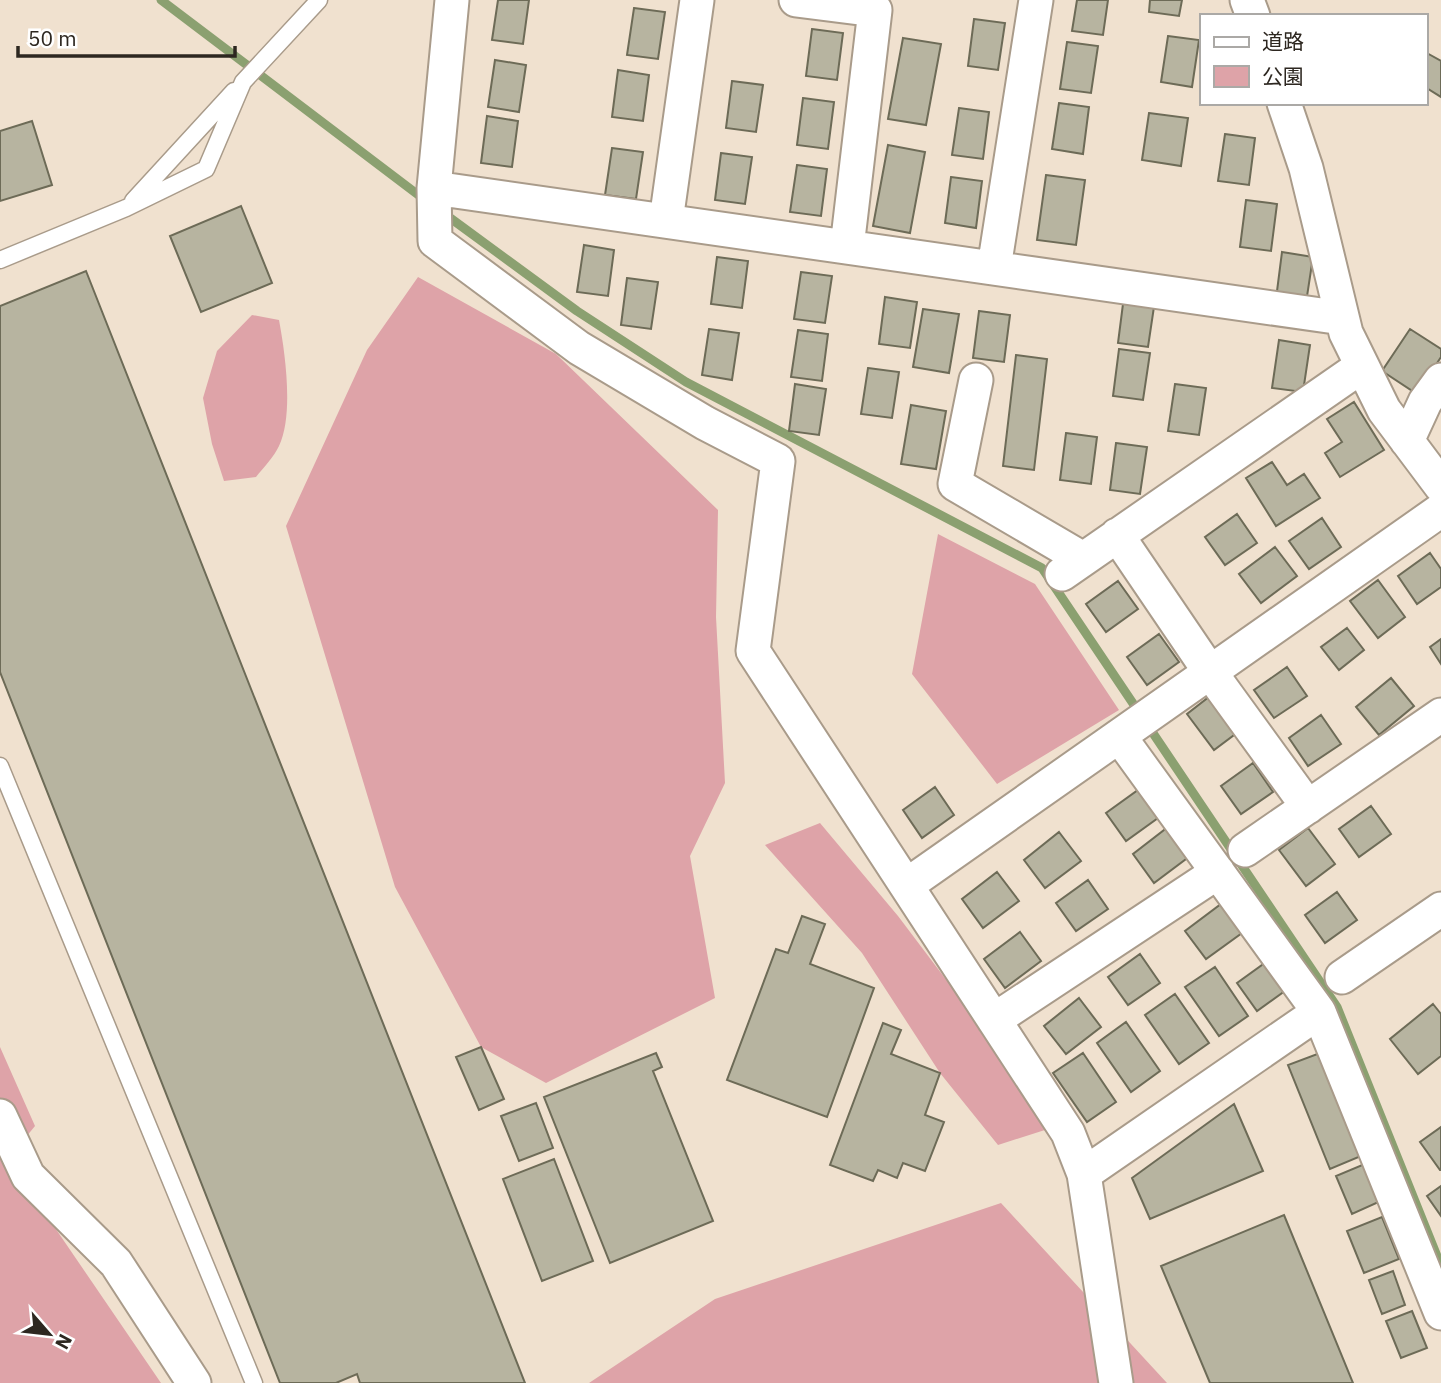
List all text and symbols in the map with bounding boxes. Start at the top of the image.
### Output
scale bar [18,14,234,58]
legend [1200,14,1427,105]
text: 50 m [28,24,77,52]
text: 道路 [1262,27,1304,55]
text: 公園 [1262,62,1304,90]
north arrow [14,1299,84,1369]
text: N [50,1330,78,1354]

